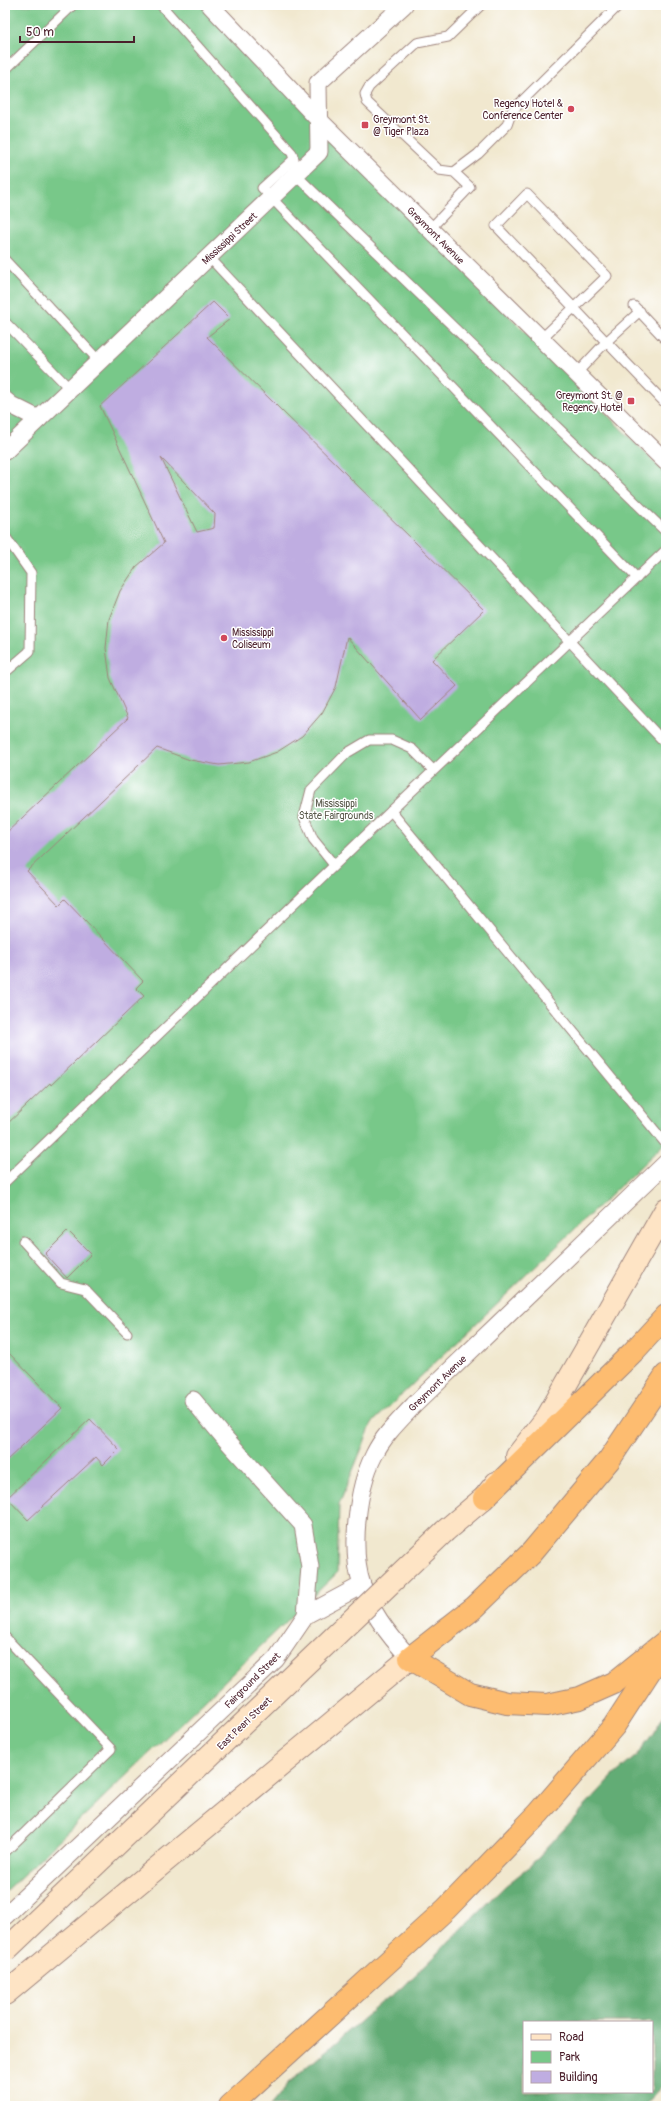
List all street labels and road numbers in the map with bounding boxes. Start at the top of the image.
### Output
street label: Greymont Avenue [404,205,466,267]
street label: Mississippi Street [200,209,260,267]
street label: Greymont Avenue [406,1353,469,1414]
street label: Fairground Street [222,1650,284,1711]
street label: East Pearl Street [215,1694,275,1753]

